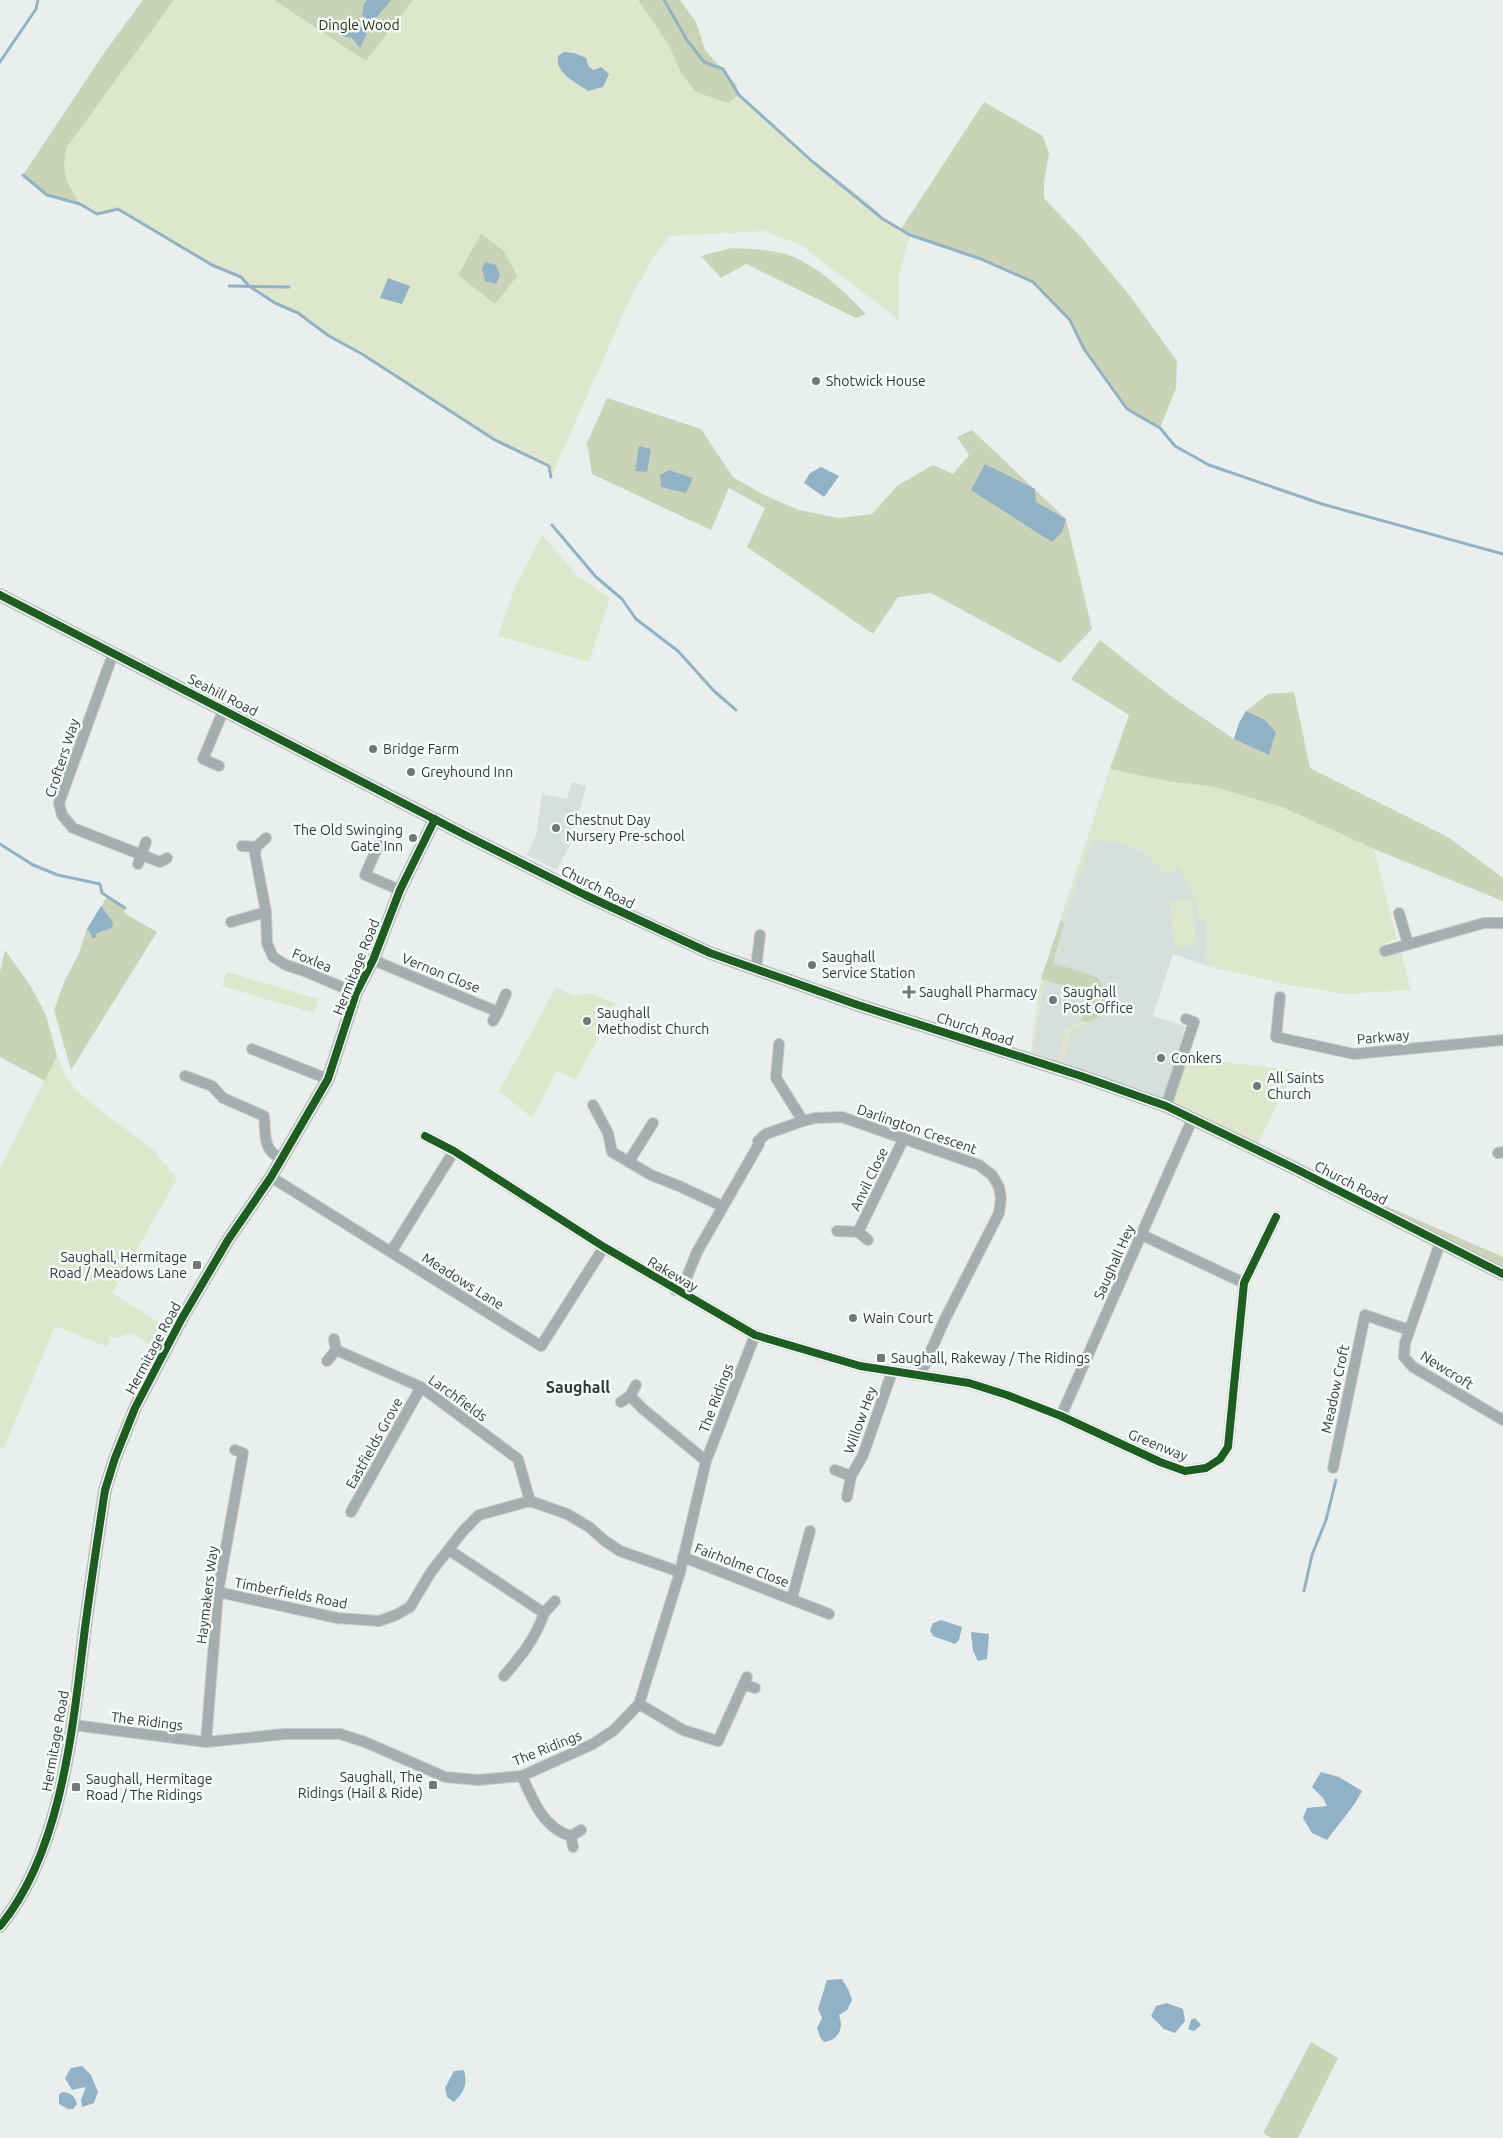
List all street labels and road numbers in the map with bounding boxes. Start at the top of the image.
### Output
street label: Seahill Road [185,671,261,719]
street label: Crofters Way [42,716,82,799]
street label: Church Road [559,862,637,912]
street label: Hermitage Road [329,917,383,1017]
street label: Foxlea [290,945,334,975]
street label: Vernon Close [399,950,483,996]
street label: Church Road [935,1009,1015,1049]
street label: Parkway [1356,1027,1410,1047]
street label: Darlington Crescent [855,1101,980,1157]
street label: Anvil Close [847,1145,891,1213]
street label: Church Road [1312,1158,1390,1208]
street label: Saughall Hey [1090,1222,1138,1302]
street label: Meadows Lane [419,1249,507,1313]
street label: Rakeway [645,1253,701,1295]
street label: Hermitage Road [122,1299,184,1397]
street label: Meadow Croft [1318,1343,1352,1435]
street label: Newcroft [1418,1347,1477,1393]
street label: The Ridings [696,1361,736,1435]
street label: Larchfields [426,1371,490,1425]
street label: Willow Hey [840,1384,880,1456]
street label: Eastfields Grove [342,1395,406,1491]
street label: Greenway [1126,1426,1190,1464]
street label: Fairholme Close [693,1540,791,1590]
street label: Haymakers Way [193,1545,221,1645]
street label: Timberfields Road [233,1574,349,1612]
street label: Hermitage Road [38,1689,72,1793]
street label: The Ridings [110,1709,184,1733]
street label: The Ridings [510,1727,584,1769]

